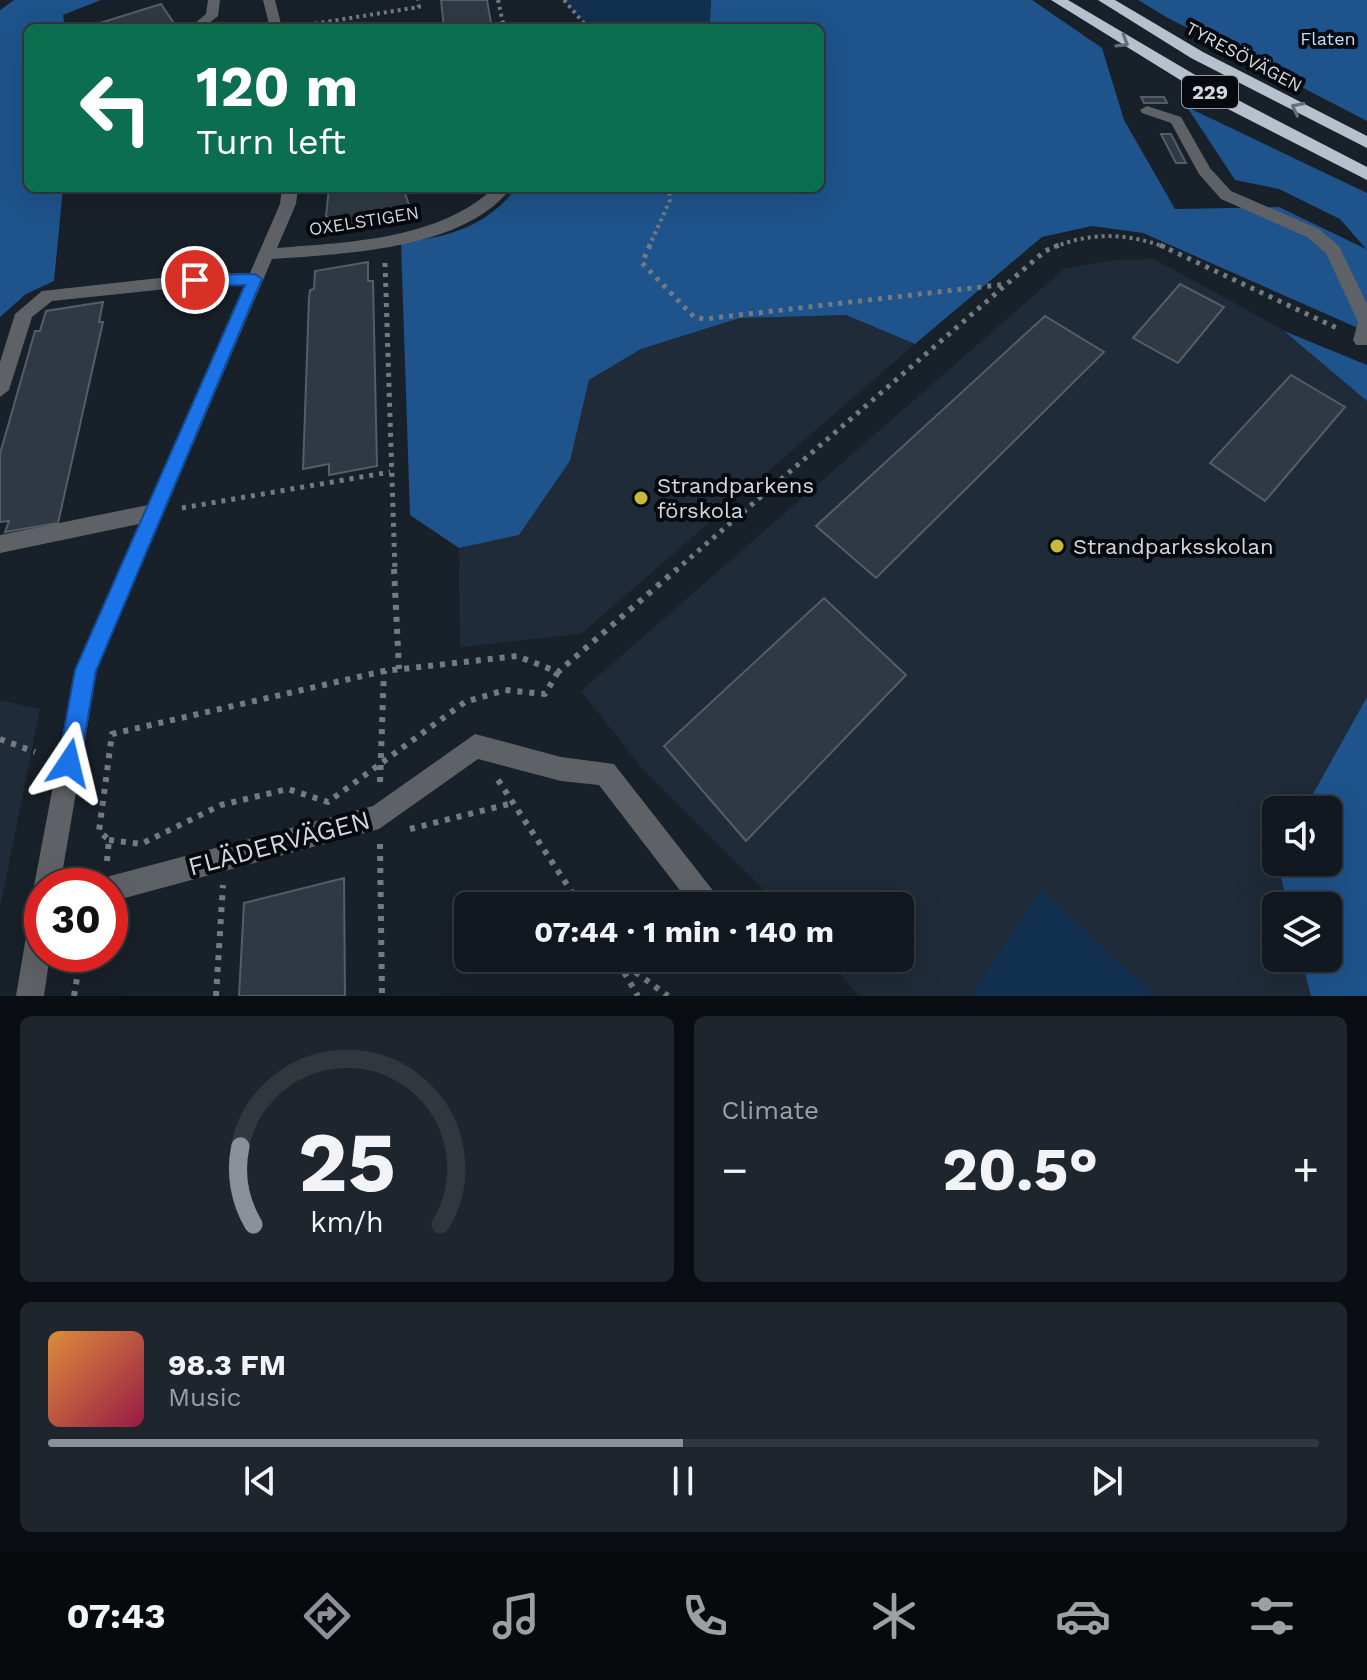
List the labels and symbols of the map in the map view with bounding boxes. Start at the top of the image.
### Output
street label: TYRESÖVÄGEN [1182,17,1306,96]
park label: Flaten [1300,28,1356,49]
one-way arrow [1114,32,1129,48]
road number: 229 [1182,76,1238,108]
one-way arrow [1291,102,1306,118]
street label: OXELSTIGEN [307,201,420,240]
pin [161,246,229,314]
place label: Strandparkens förskola [657,473,814,523]
marker: Strandparkens förskola [632,489,650,507]
place label: Strandparksskolan [1073,534,1274,559]
marker: Strandparksskolan [1048,537,1066,555]
position arrow [27,721,111,805]
street label: FLÄDERVÄGEN [185,804,373,882]
speed limit sign: 30 [24,868,128,972]

